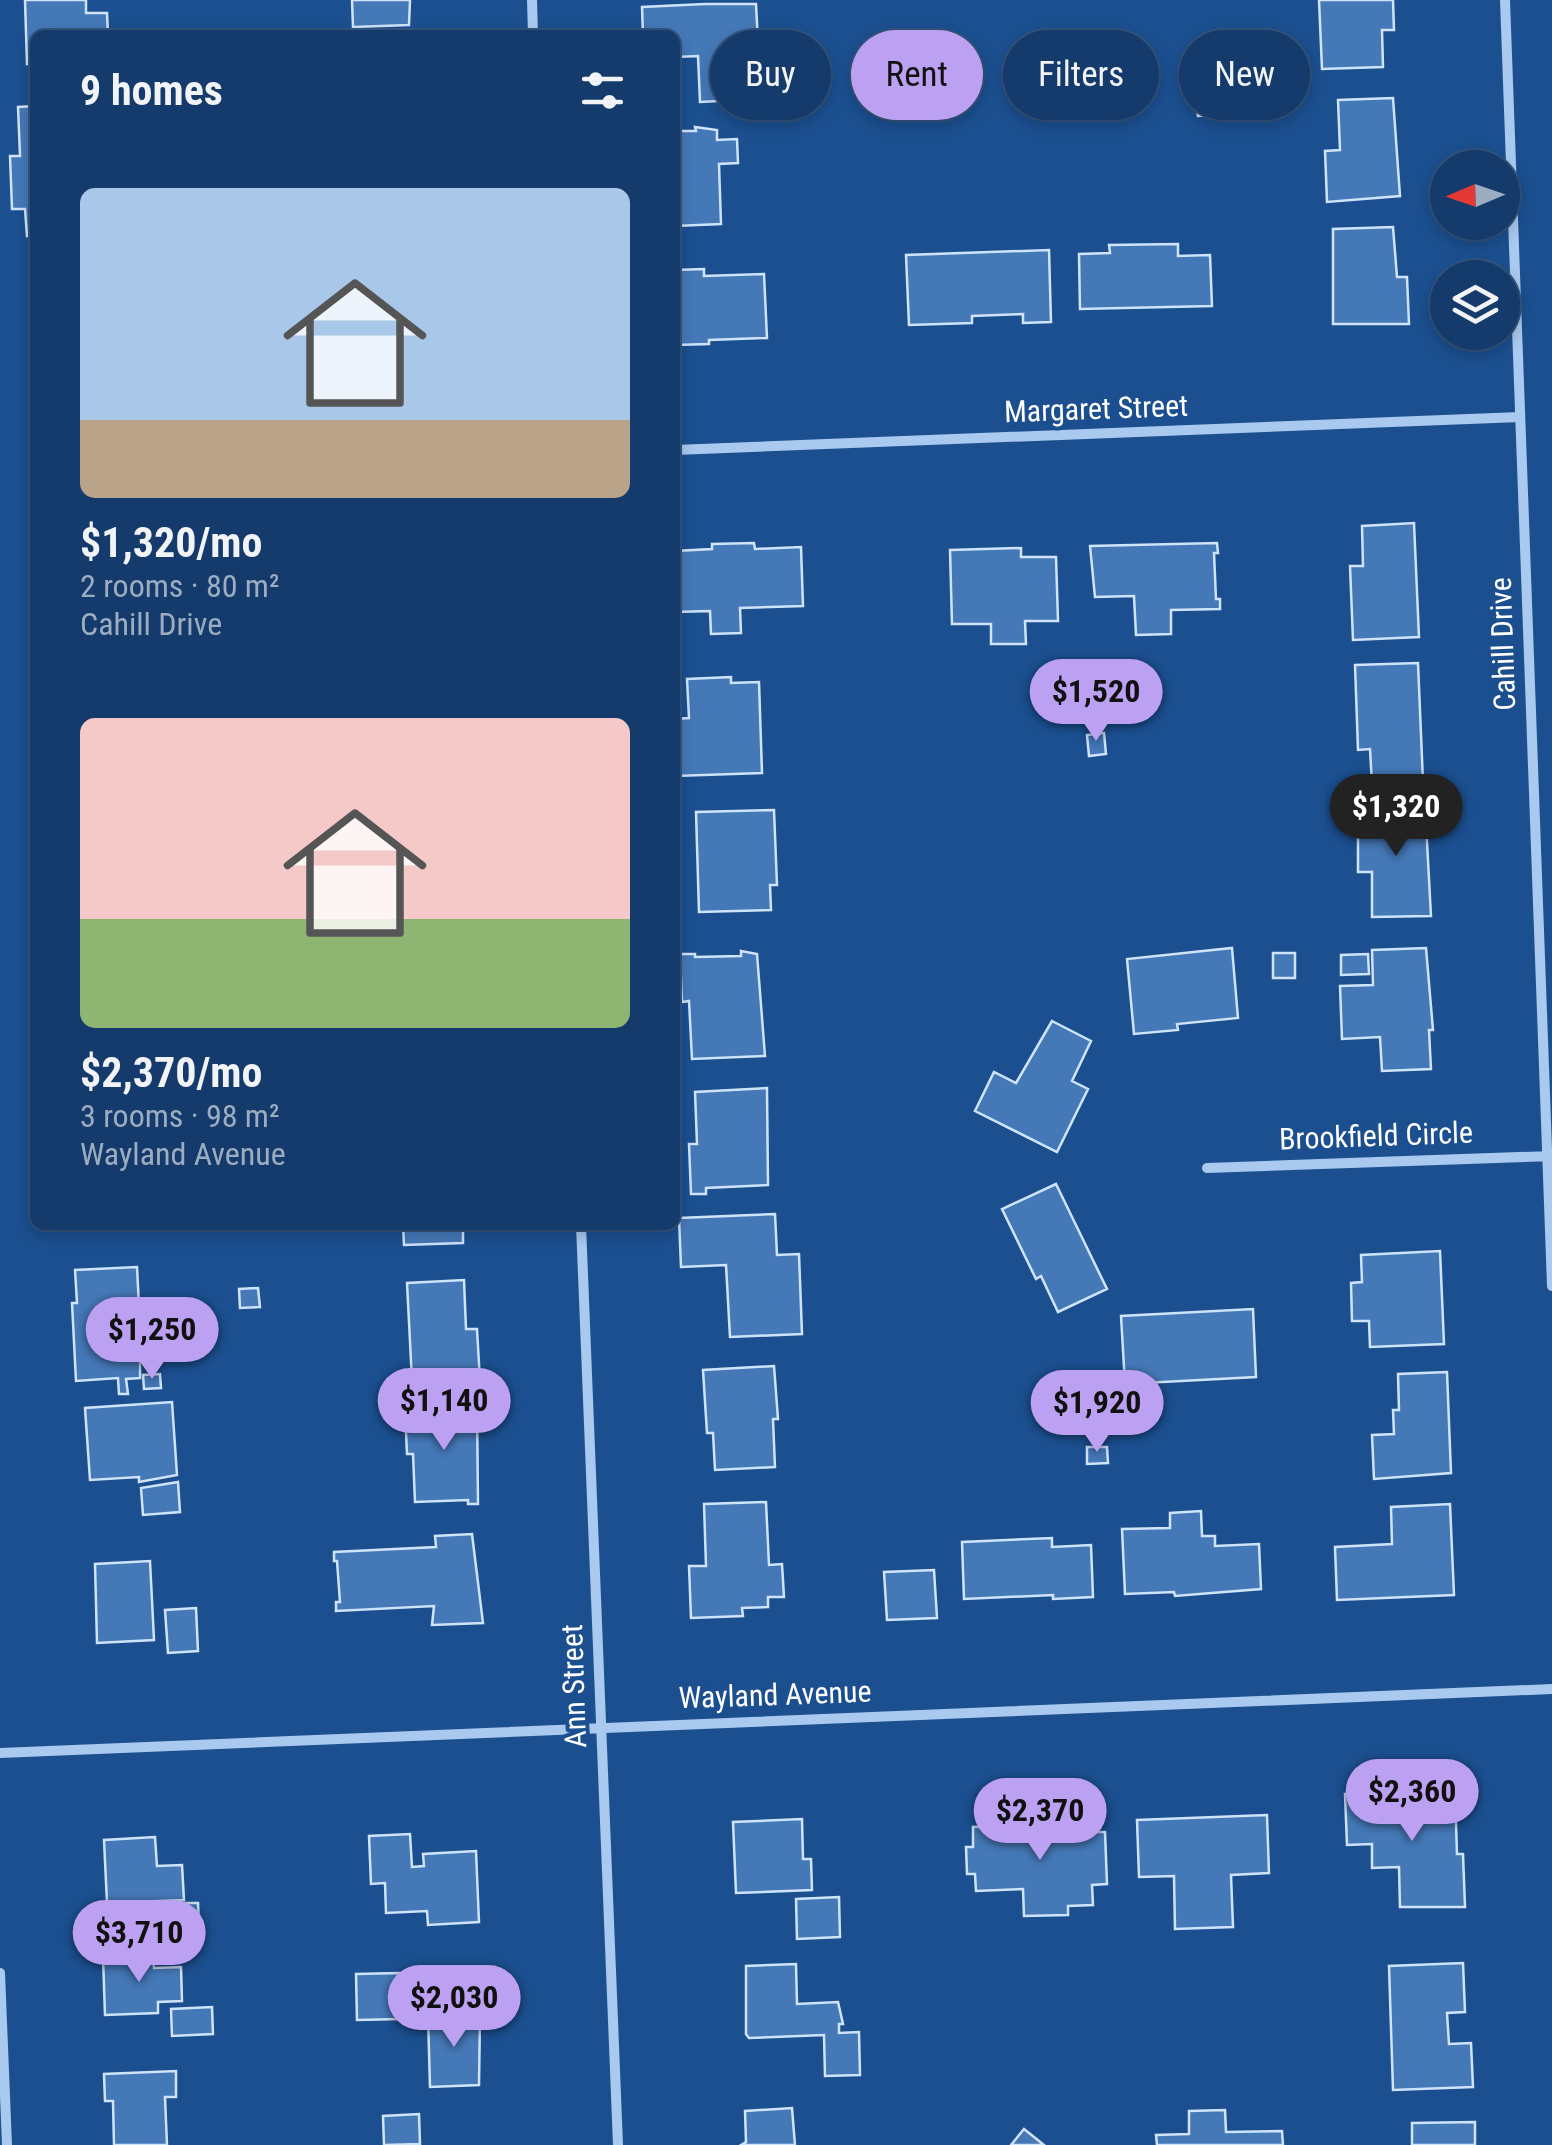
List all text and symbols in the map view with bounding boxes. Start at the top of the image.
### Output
chip: Buy [710,30,831,120]
chip: Rent [851,30,983,120]
chip: Filters [1003,30,1159,120]
chip: New [1179,30,1310,120]
icon: filters [575,63,630,118]
text: 9 homes [80,66,223,115]
north arrow [1430,150,1520,240]
map controls [1430,150,1520,350]
icon: home [265,253,445,433]
button: layers [1430,260,1520,350]
street label: Margaret Street [1003,388,1189,429]
text: $1,320/mo [80,518,262,567]
text: 2 rooms · 80 m² [80,567,279,605]
street label: Cahill Drive [1483,577,1522,711]
text: Cahill Drive [80,605,222,643]
pin: $1,520 [1015,659,1177,744]
text: $1,520 [1052,672,1140,710]
pin: $1,320 [1315,774,1477,859]
icon: home [265,783,445,963]
text: $1,320 [1352,787,1440,825]
text: $2,370/mo [80,1048,262,1097]
text: 3 rooms · 98 m² [80,1097,279,1135]
street label: Brookfield Circle [1279,1115,1473,1156]
text: Wayland Avenue [80,1135,286,1173]
pin: $1,250 [71,1297,233,1382]
text: $1,250 [108,1310,196,1348]
pin: $1,140 [363,1368,525,1453]
pin: $1,920 [1016,1370,1178,1455]
text: $1,140 [400,1381,488,1419]
text: $1,920 [1053,1383,1141,1421]
street label: Ann Street [554,1624,593,1748]
street label: Wayland Avenue [678,1674,872,1715]
pin: $2,360 [1331,1759,1493,1844]
text: $2,360 [1368,1772,1456,1810]
pin: $2,370 [959,1778,1121,1863]
text: $2,370 [996,1791,1084,1829]
pin: $3,710 [58,1900,220,1985]
text: $3,710 [95,1913,183,1951]
pin: $2,030 [373,1965,535,2050]
text: $2,030 [410,1978,498,2016]

